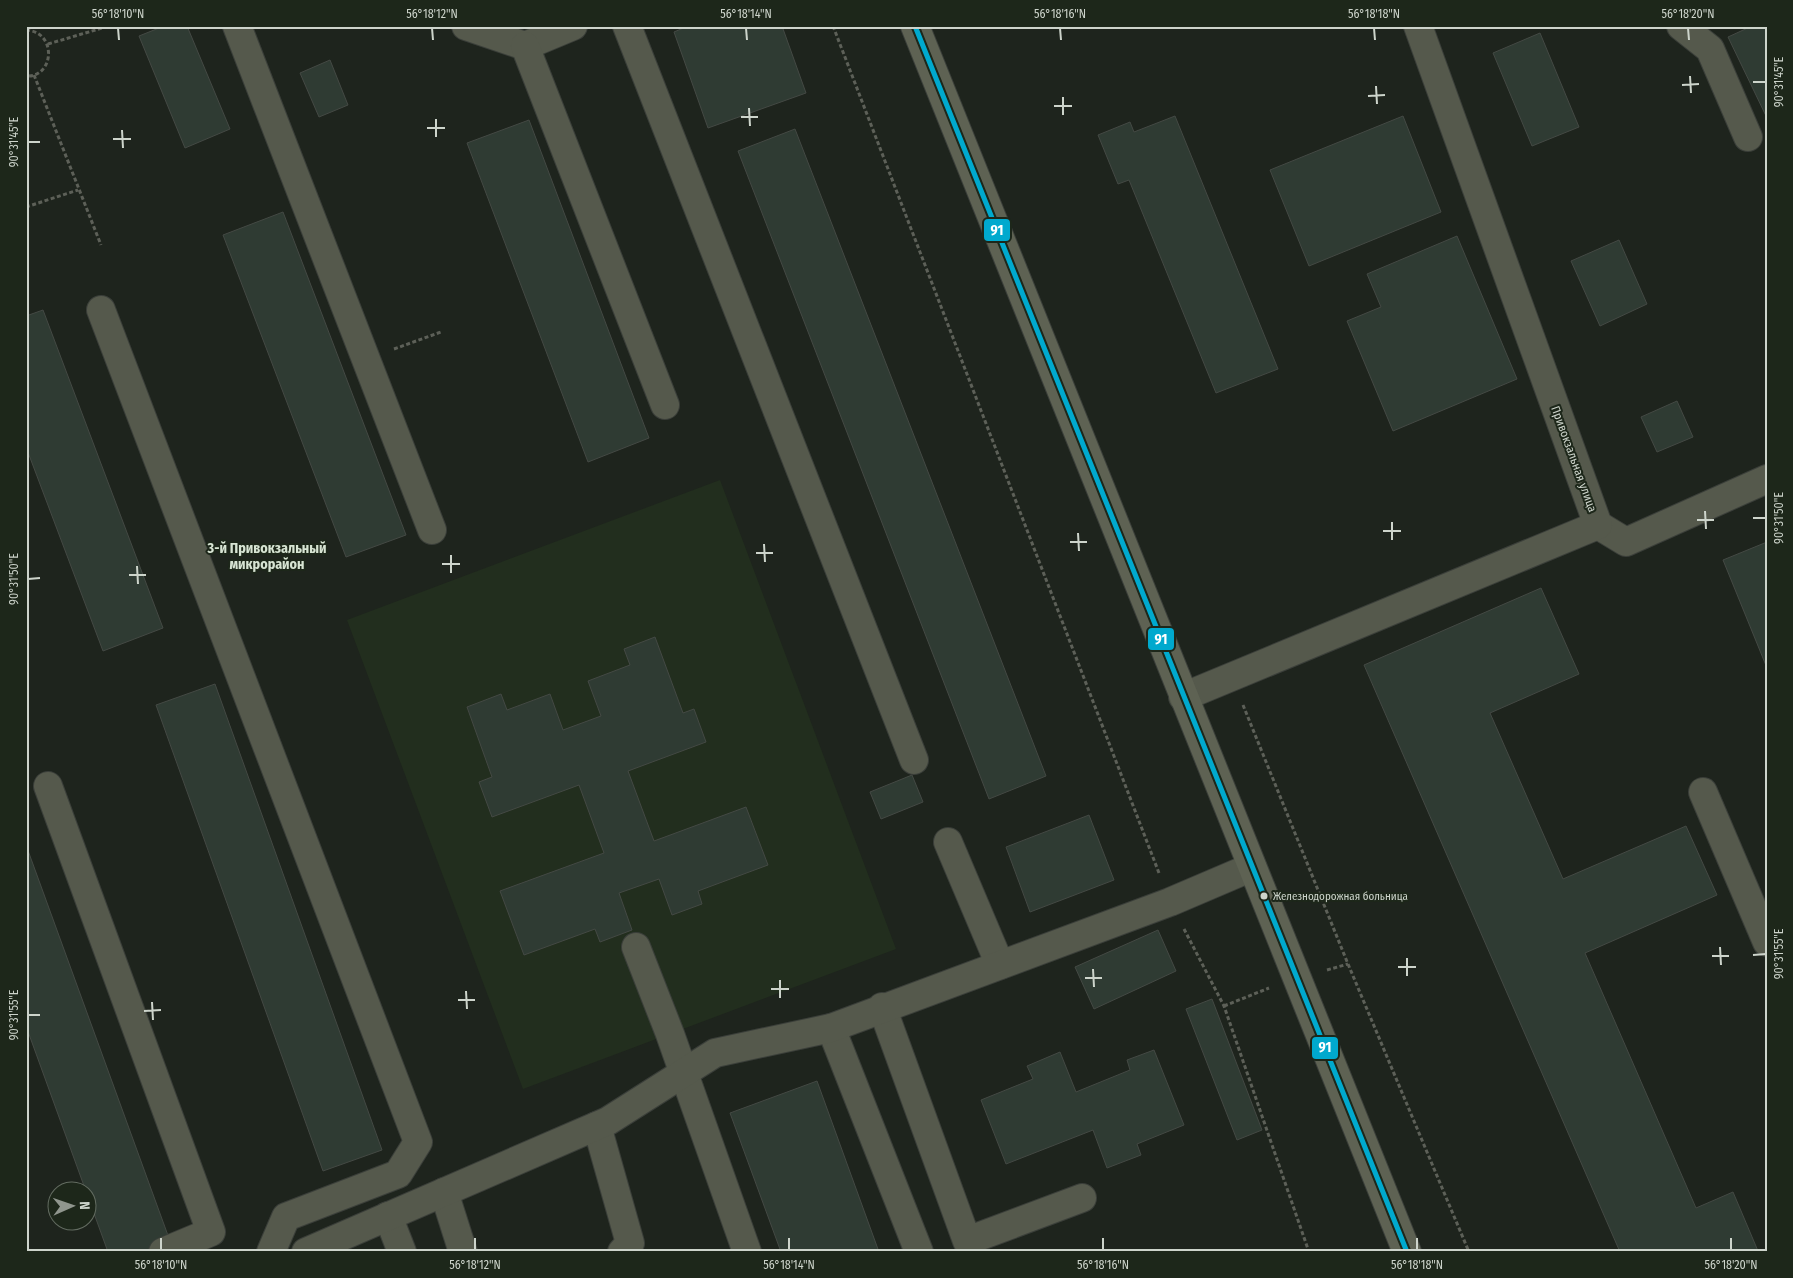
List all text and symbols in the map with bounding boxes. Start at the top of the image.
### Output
text: 56°18'10"N [92,7,144,21]
text: 56°18'12"N [406,7,458,21]
text: 56°18'14"N [720,7,772,21]
text: 56°18'16"N [1034,7,1086,21]
text: 56°18'18"N [1348,7,1400,21]
text: 56°18'20"N [1661,7,1715,21]
text: 90°31'45"E [1772,56,1786,107]
text: 90°31'45"E [7,116,21,167]
line badge: 91 [983,218,1011,242]
text: 91 [991,222,1003,239]
street label: Привокзальная улица [1548,404,1600,514]
text: 90°31'50"E [1772,492,1786,544]
district label: 3-й Привокзальный микрорайон [207,540,326,573]
text: 90°31'50"E [7,553,21,605]
line badge: 91 [1147,627,1175,651]
text: 91 [1155,631,1167,648]
place label: Железнодорожная больница [1273,890,1408,903]
marker: Железнодорожная больница [1259,891,1269,901]
text: 90°31'55"E [1772,928,1786,979]
text: 90°31'55"E [7,989,21,1040]
line badge: 91 [1311,1036,1339,1060]
text: 91 [1319,1039,1331,1056]
north arrow [48,1180,98,1230]
text: N [76,1201,93,1210]
text: 56°18'10"N [135,1258,187,1272]
text: 56°18'12"N [449,1258,501,1272]
text: 56°18'14"N [763,1258,815,1272]
text: 56°18'16"N [1077,1258,1129,1272]
text: 56°18'18"N [1391,1258,1443,1272]
text: 56°18'20"N [1704,1258,1758,1272]

